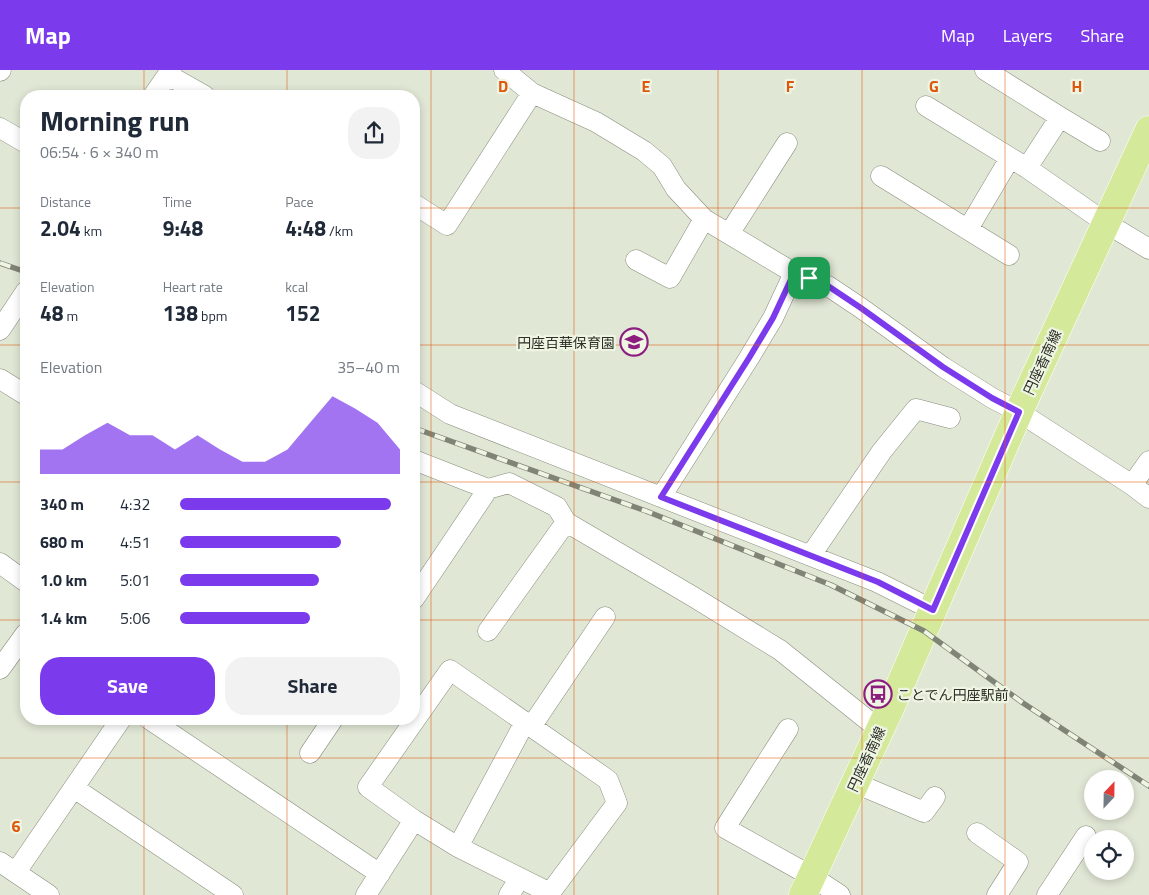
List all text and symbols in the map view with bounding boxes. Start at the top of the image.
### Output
text: Map [25,17,71,53]
text: Map [941,22,975,49]
text: Layers [1003,22,1052,49]
text: Share [1080,22,1124,49]
text: D [498,74,508,98]
text: E [642,74,651,98]
text: F [786,74,795,98]
text: G [929,74,939,98]
text: H [1072,74,1082,98]
text: Morning run [40,99,190,142]
button: share [348,107,400,159]
text: 06:54 · 6 × 340 m [40,140,159,164]
text: Distance [40,191,91,212]
text: Time [163,191,192,212]
text: Pace [285,191,314,212]
text: 2.04 [40,212,81,244]
text: 9:48 [163,212,203,244]
text: 4:48 [285,212,326,244]
text: km [81,220,102,241]
text: /km [326,220,353,241]
pin [788,257,830,299]
icon: arrive [795,264,823,292]
text: Elevation [40,276,94,297]
text: Heart rate [163,276,223,297]
text: kcal [285,276,308,297]
text: 48 [40,297,64,329]
text: 138 [163,297,198,329]
text: 152 [285,297,321,329]
text: m [64,305,78,326]
text: bpm [198,305,227,326]
street label: 円座香南線 [1018,326,1066,398]
school or university icon: 円座百華保育園 [619,327,649,357]
place label: 円座百華保育園 [517,332,615,353]
text: Elevation [40,355,102,379]
text: 35–40 m [337,355,400,379]
text: 340 m [40,492,84,516]
text: 4:32 [120,492,150,516]
text: 680 m [40,530,84,554]
text: 4:51 [120,530,150,554]
text: 1.0 km [40,568,87,592]
text: 5:01 [120,568,150,592]
text: 1.4 km [40,606,87,630]
text: 5:06 [120,606,150,630]
button: Save [40,657,215,715]
button: Share [225,657,400,715]
bus stop icon: ことでん円座駅前 [863,679,893,709]
place label: ことでん円座駅前 [897,684,1009,705]
street label: 円座香南線 [842,723,890,795]
north arrow [1084,770,1134,820]
map controls [1084,770,1134,880]
text: 6 [12,814,21,838]
button: locate [1084,830,1134,880]

